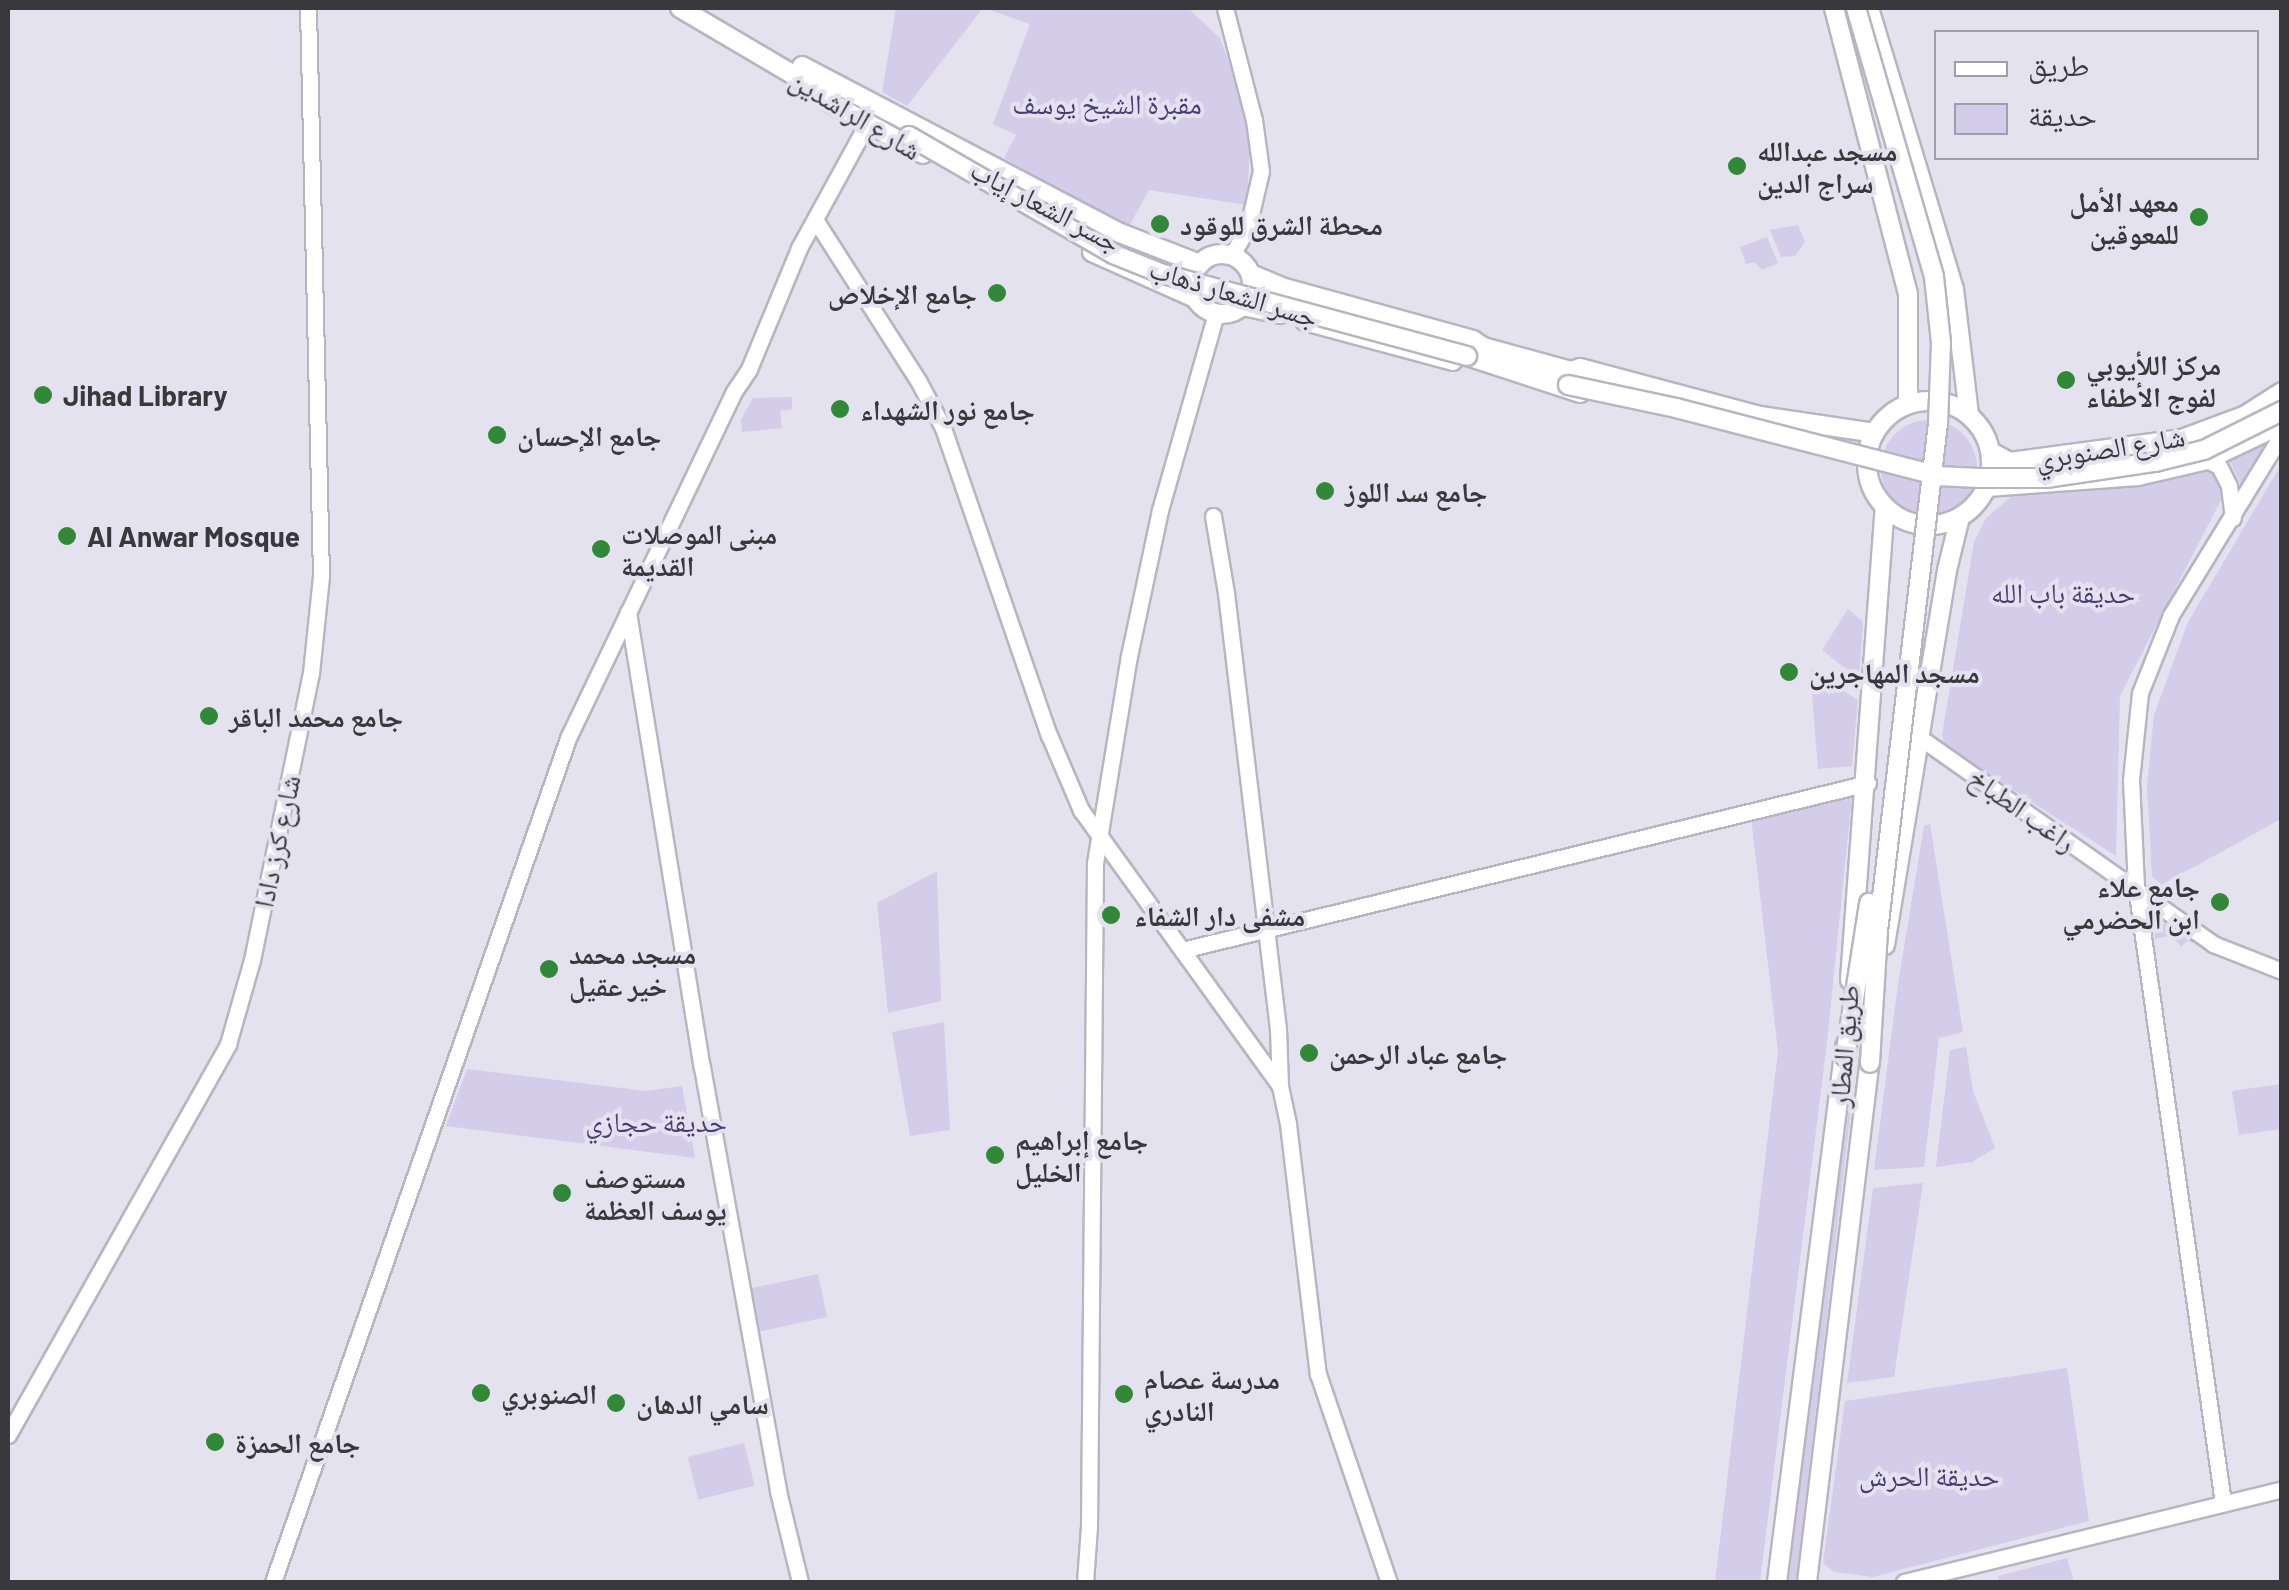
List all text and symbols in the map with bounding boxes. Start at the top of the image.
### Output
legend [1934,30,2259,160]
text: طريق [2028,46,2089,82]
street label: شارع الراشدين [784,62,928,166]
park label: مقبرة الشيخ يوسف [1012,86,1202,120]
text: حديقة [2028,96,2097,132]
place label: مسجد عبدالله سراج الدين [1757,133,1898,199]
street label: جسر الشعار إياب [965,152,1127,258]
marker: مسجد عبدالله سراج الدين [1726,155,1748,177]
place label: معهد الأمل للمعوقين [2069,184,2179,250]
marker: معهد الأمل للمعوقين [2188,206,2210,228]
place label: محطة الشرق للوقود [1180,207,1383,241]
marker: محطة الشرق للوقود [1149,213,1171,235]
street label: جسر الشعار ذهاب [1146,250,1322,334]
place label: جامع الإخلاص [828,276,977,310]
marker: جامع الإخلاص [986,282,1008,304]
place label: مركز اللأيوبي لفوج الأطفاء [2086,347,2221,413]
marker: مركز اللأيوبي لفوج الأطفاء [2055,369,2077,391]
place label: Jihad Library [63,378,227,412]
marker: Jihad Library [32,384,54,406]
place label: جامع نور الشهداء [860,392,1035,426]
marker: جامع نور الشهداء [829,398,851,420]
place label: جامع الإحسان [517,418,661,452]
street label: شارع الصنوبري [2033,419,2187,475]
marker: جامع الإحسان [486,424,508,446]
place label: جامع سد اللوز [1345,474,1487,508]
marker: جامع سد اللوز [1314,480,1336,502]
place label: مبنى الموصلات القديمة [621,516,777,582]
place label: Al Anwar Mosque [87,519,300,553]
marker: Al Anwar Mosque [56,525,78,547]
marker: مبنى الموصلات القديمة [590,538,612,560]
park label: حديقة باب الله [1991,575,2135,609]
place label: مسجد المهاجرين [1809,655,1980,689]
marker: مسجد المهاجرين [1778,661,1800,683]
place label: جامع محمد الباقر [229,699,403,733]
marker: جامع محمد الباقر [198,705,220,727]
street label: راغب الطباخ [1963,760,2083,858]
street label: شارع كرز دادا [246,772,306,910]
place label: جامع علاء ابن الحضرمي [2062,869,2200,935]
marker: جامع علاء ابن الحضرمي [2209,891,2231,913]
place label: مشفى دار الشفاء [1134,898,1305,932]
marker: مشفى دار الشفاء [1098,902,1124,928]
place label: مسجد محمد خير عقيل [569,936,696,1002]
marker: مسجد محمد خير عقيل [538,958,560,980]
street label: طريق المطار [1821,983,1865,1109]
place label: جامع عباد الرحمن [1329,1036,1508,1070]
marker: جامع عباد الرحمن [1298,1042,1320,1064]
park label: حديقة حجازي [585,1104,727,1138]
place label: جامع إبراهيم الخليل [1015,1122,1148,1188]
marker: جامع إبراهيم الخليل [984,1144,1006,1166]
place label: مستوصف يوسف العظمة [584,1160,727,1226]
marker: مستوصف يوسف العظمة [549,1180,575,1206]
place label: مدرسة عصام النادري [1144,1361,1280,1427]
place label: الصنوبري [501,1376,597,1410]
marker: الصنوبري [470,1382,492,1404]
marker: مدرسة عصام النادري [1113,1383,1135,1405]
place label: سامي الدهان [636,1386,769,1420]
marker: سامي الدهان [605,1392,627,1414]
place label: جامع الحمزة [235,1425,360,1459]
marker: جامع الحمزة [204,1431,226,1453]
park label: حديقة الحرش [1859,1458,1999,1492]

